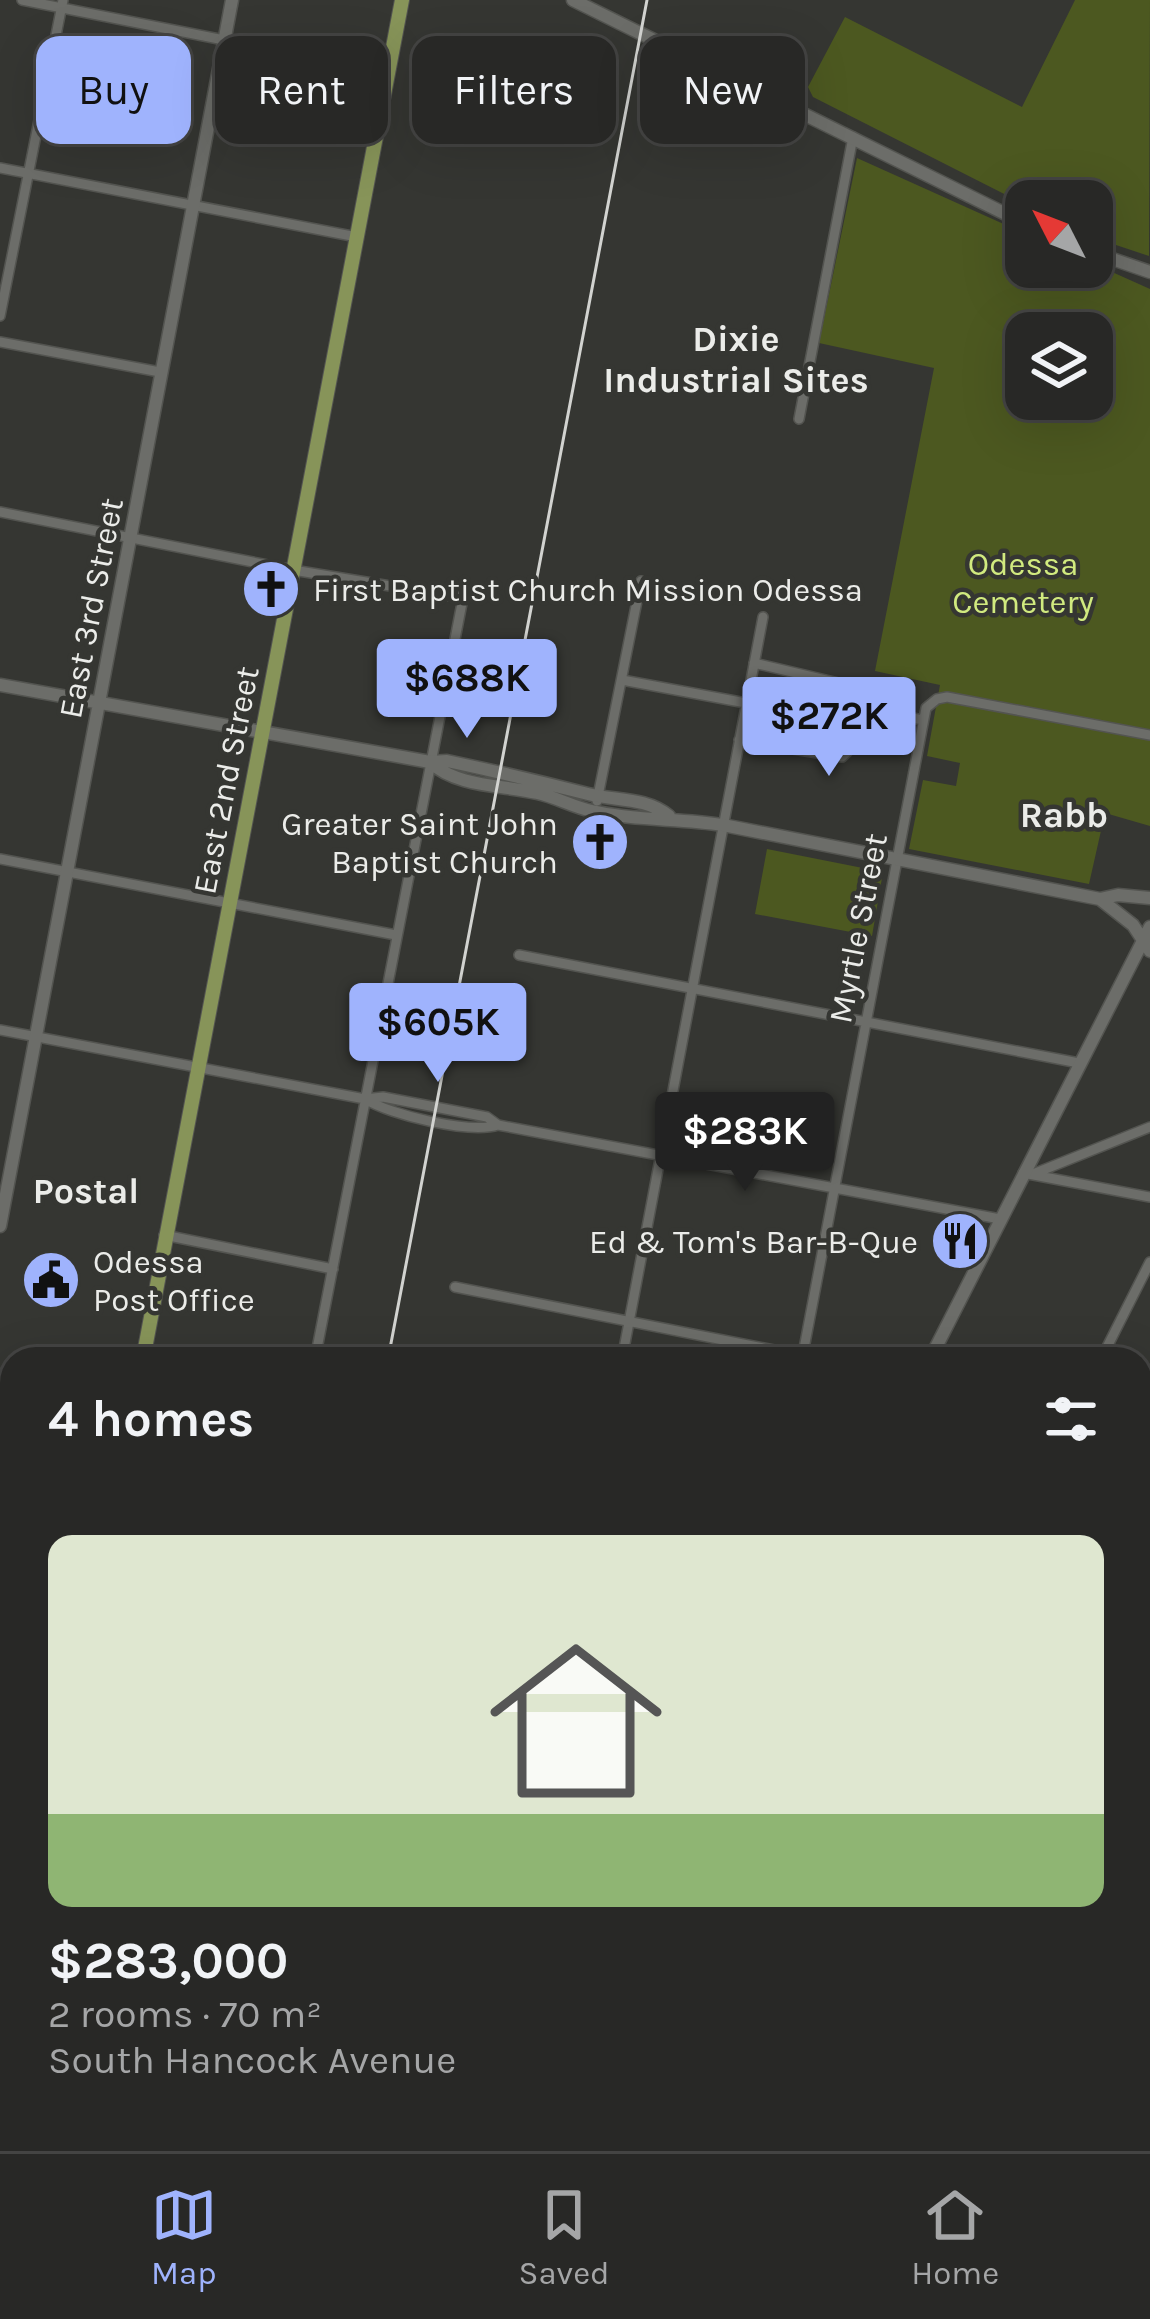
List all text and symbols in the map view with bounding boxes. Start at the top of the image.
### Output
chip: Buy [36,36,191,144]
chip: Rent [215,36,388,144]
chip: Filters [412,36,616,144]
chip: New [640,36,805,144]
north arrow [1005,180,1113,288]
map controls [1005,180,1113,420]
button: layers [1005,312,1113,420]
district label: Dixie Industrial Sites [603,318,869,401]
street label: East 3rd Street [51,495,131,722]
park label: Odessa Cemetery [952,545,1094,621]
church icon: First Baptist Church Mission Odessa [240,558,302,620]
place label: First Baptist Church Mission Odessa [313,571,863,609]
pin: $688K [383,639,551,741]
text: $688K [404,655,530,701]
street label: East 2nd Street [185,663,267,897]
pin: $272K [745,677,913,779]
text: $272K [770,693,888,739]
district label: Rabb [1020,794,1108,836]
place label: Greater Saint John Baptist Church [281,805,558,881]
church icon: Greater Saint John Baptist Church [569,811,631,873]
street label: Myrtle Street [821,830,895,1026]
pin: $605K [354,983,522,1085]
text: $605K [376,999,500,1045]
pin: $283K [661,1092,829,1194]
text: $283K [682,1108,808,1154]
district label: Postal [33,1170,139,1212]
restaurant icon: Ed & Tom's Bar-B-Que [929,1210,991,1272]
place label: Ed & Tom's Bar-B-Que [589,1223,918,1261]
place label: Odessa Post Office [93,1243,255,1319]
public building icon: Odessa Post Office [20,1249,82,1311]
icon: filters [1038,1386,1104,1452]
text: 4 homes [48,1389,254,1449]
icon: home [468,1613,684,1829]
text: $283,000 [48,1931,288,1991]
text: 2 rooms · 70 m² [48,1991,322,2037]
text: South Hancock Avenue [48,2037,456,2083]
tab: Map [151,2182,217,2292]
tab: Saved [518,2182,610,2292]
tab: Home [911,2182,999,2292]

